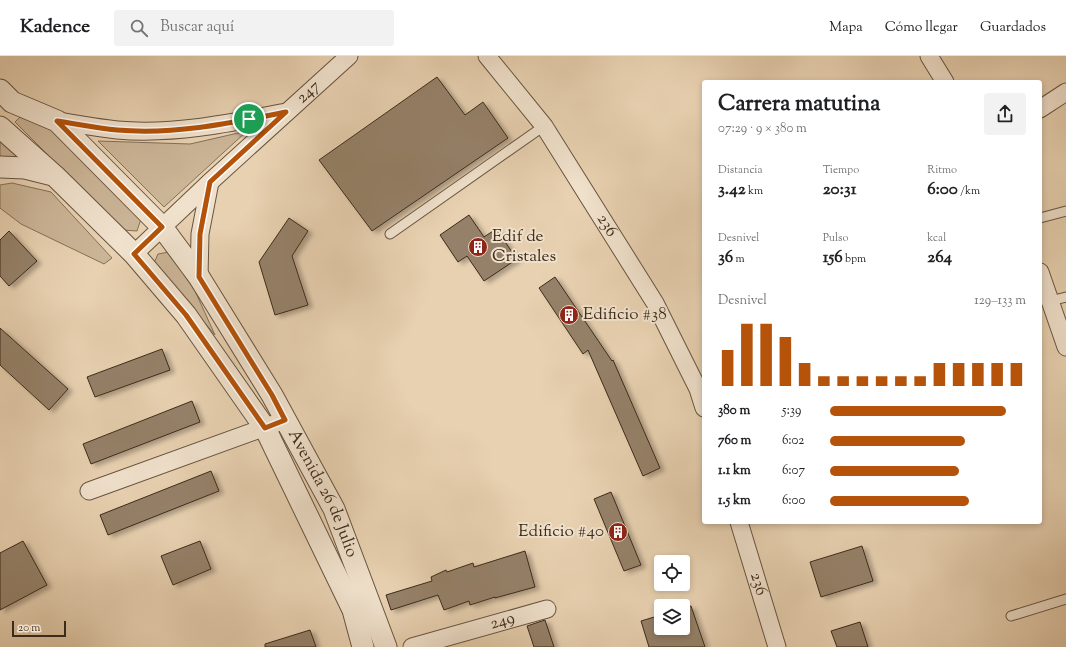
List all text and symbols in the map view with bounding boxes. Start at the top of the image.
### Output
search box [114,10,394,46]
text: Kadence [20,14,90,41]
icon: search [128,17,150,39]
text: Buscar aquí [160,17,234,38]
text: Mapa [829,18,863,38]
text: Cómo llegar [885,18,958,38]
text: Guardados [980,18,1046,38]
street label: 247 [291,75,326,110]
text: Carrera matutina [718,89,880,121]
button: share [984,93,1026,135]
pin [232,102,266,136]
icon: arrive [238,108,260,130]
text: 07:29 · 9 × 380 m [718,120,807,138]
text: Distancia [718,162,763,178]
text: Tiempo [823,162,859,178]
text: Ritmo [927,162,957,178]
text: 3.42 [718,178,746,202]
text: 20:31 [823,178,857,202]
text: 6:00 [927,178,958,202]
text: km [746,183,763,199]
text: /km [958,183,980,199]
street label: 236 [590,210,623,242]
place label: Edif de Cristales [492,225,556,269]
text: Desnivel [718,230,759,246]
text: Pulso [823,230,848,246]
text: kcal [927,230,946,246]
building icon: Edif de Cristales [467,236,489,258]
text: 36 [718,246,733,270]
text: 156 [823,246,843,270]
text: 264 [927,246,952,270]
text: m [733,251,745,267]
text: bpm [843,251,866,267]
text: Desnivel [718,292,767,310]
text: 129–133 m [974,292,1026,310]
place label: Edificio #38 [583,303,667,327]
building icon: Edificio #38 [558,304,580,326]
text: 380 m [718,402,750,420]
text: 5:39 [782,402,801,420]
street label: Avenida 26 de Julio [281,425,363,561]
text: 760 m [718,432,751,450]
text: 6:02 [782,432,804,450]
text: 1.1 km [718,462,751,480]
text: 6:07 [782,462,805,480]
text: 1.5 km [718,492,751,510]
text: 6:00 [782,492,805,510]
place label: Edificio #40 [518,520,604,544]
building icon: Edificio #40 [607,521,629,543]
map controls [654,555,690,635]
button: locate [654,555,690,591]
street label: 236 [743,570,773,599]
button: layers [654,599,690,635]
street label: 249 [487,607,518,636]
scale bar [12,619,66,638]
text: 20 m [18,620,40,636]

